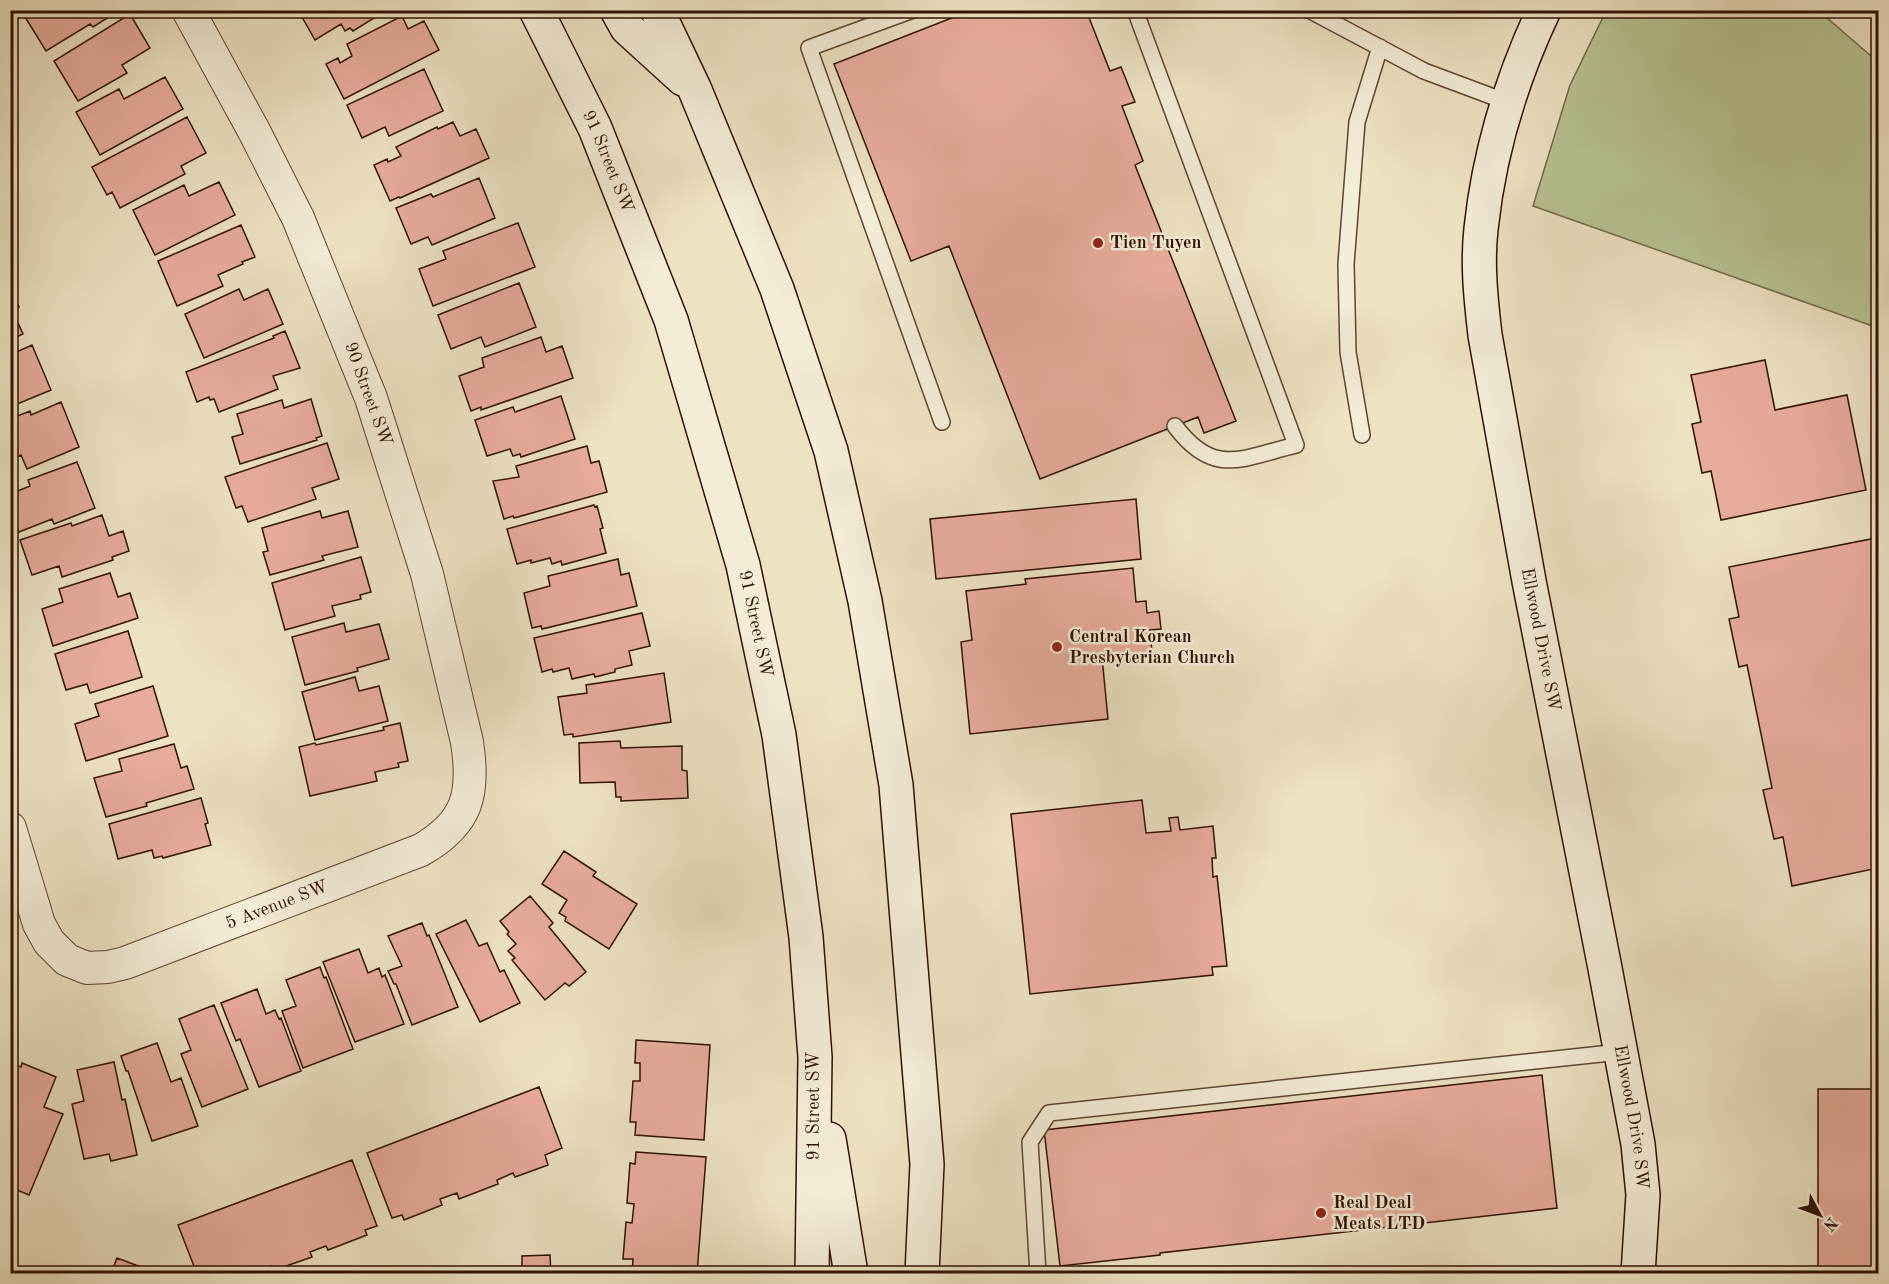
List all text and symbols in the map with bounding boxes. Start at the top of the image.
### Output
street label: 91 Street SW [579,107,637,216]
place label: Tien Tuyen [1110,234,1202,252]
marker: Tien Tuyen [1091,236,1105,250]
street label: 90 Street SW [341,340,395,448]
street label: Ellwood Drive SW [1518,566,1563,713]
street label: 91 Street SW [735,569,776,679]
place label: Central Korean Presbyterian Church [1069,628,1235,667]
marker: Central Korean Presbyterian Church [1050,640,1064,654]
street label: 5 Avenue SW [223,877,331,933]
street label: Ellwood Drive SW [1611,1043,1651,1190]
street label: 91 Street SW [805,1051,823,1161]
north arrow [1790,1185,1850,1245]
place label: Real Deal Meats LTD [1333,1194,1425,1233]
marker: Real Deal Meats LTD [1314,1206,1328,1220]
text: N [1819,1214,1840,1234]

